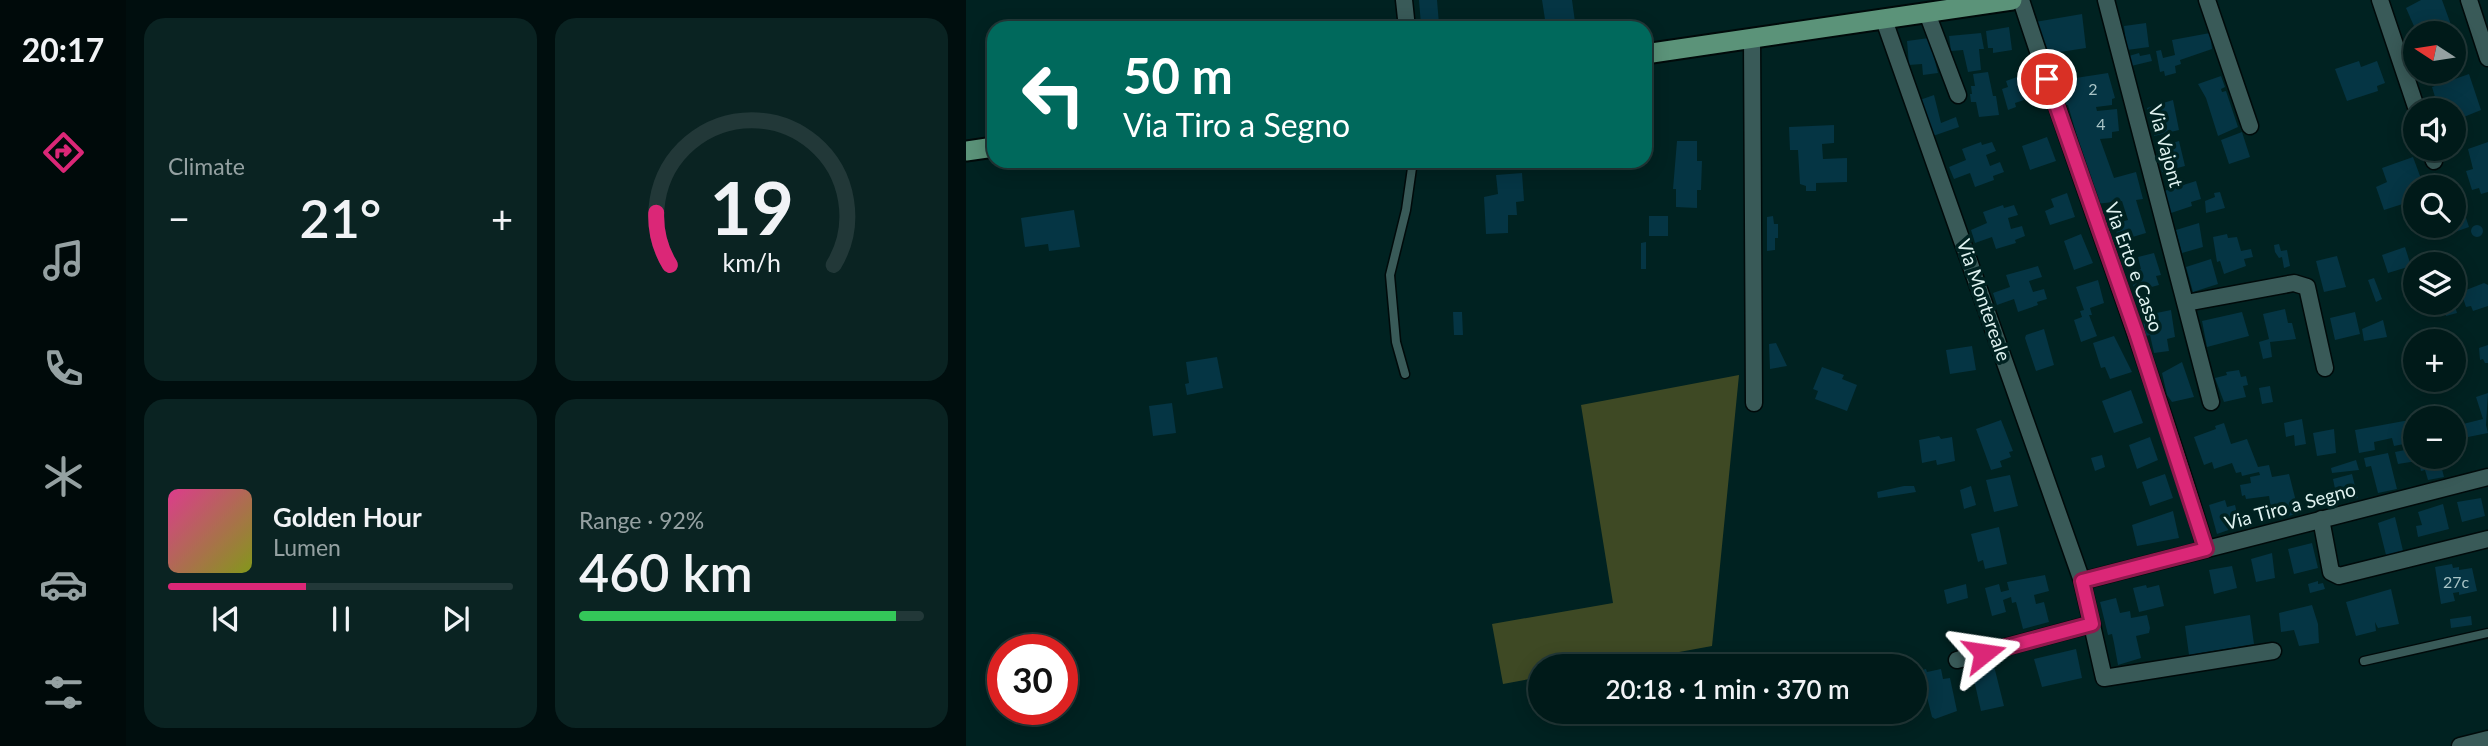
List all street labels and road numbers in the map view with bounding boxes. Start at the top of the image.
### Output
street label: Via Vajont [2144,102,2189,190]
street label: Via Erto e Casso [2100,199,2169,335]
street label: Via Montereale [1953,236,2016,364]
street label: Via Tiro a Segno [2222,477,2358,534]

